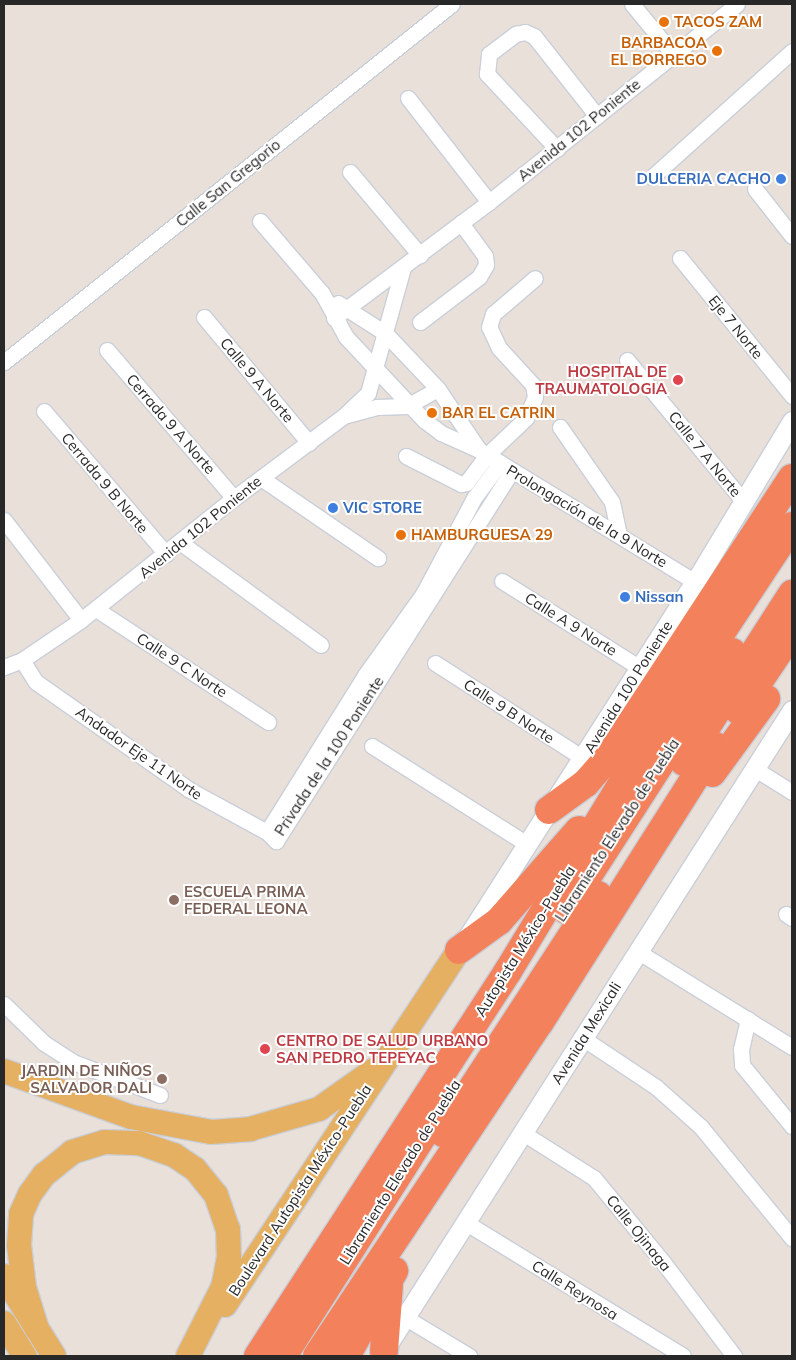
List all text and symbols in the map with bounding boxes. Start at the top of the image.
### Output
place label: TACOS ZAM [674,13,762,31]
marker: TACOS ZAM [658,16,670,28]
place label: BARBACOA EL BORREGO [611,33,707,68]
marker: BARBACOA EL BORREGO [711,45,723,57]
street label: Avenida 102 Poniente [514,75,644,185]
street label: Calle San Gregorio [172,135,284,231]
place label: DULCERIA CACHO [637,170,771,188]
marker: DULCERIA CACHO [775,173,787,185]
street label: Eje 7 Norte [705,292,767,362]
street label: Calle 9 A Norte [216,334,298,426]
place label: HOSPITAL DE TRAUMATOLOGIA [535,362,667,397]
street label: Cerrada 9 A Norte [123,370,219,478]
marker: HOSPITAL DE TRAUMATOLOGIA [671,373,685,387]
place label: BAR EL CATRIN [442,404,555,422]
marker: BAR EL CATRIN [426,407,438,419]
street label: Calle 7 A Norte [665,408,745,500]
street label: Cerrada 9 B Norte [58,429,152,537]
street label: Prolongación de la 9 Norte [503,461,671,571]
street label: Avenida 102 Poniente [135,472,265,582]
place label: VIC STORE [343,499,422,517]
marker: VIC STORE [327,502,339,514]
place label: HAMBURGUESA 29 [411,526,553,544]
marker: HAMBURGUESA 29 [395,529,407,541]
place label: Nissan [635,588,684,606]
street label: Calle A 9 Norte [522,589,620,659]
marker: Nissan [619,591,631,603]
street label: Avenida 100 Poniente [580,618,676,756]
street label: Calle 9 C Norte [133,629,231,701]
street label: Privada de la 100 Poniente [271,673,387,839]
street label: Calle 9 B Norte [460,675,558,747]
street label: Andador Eje 11 Norte [72,703,206,803]
street label: Libramiento Elevado de Puebla [551,735,683,925]
street label: Autopista México-Puebla [471,862,579,1020]
place label: ESCUELA PRIMA FEDERAL LEONA [184,882,308,917]
marker: ESCUELA PRIMA FEDERAL LEONA [168,894,180,906]
street label: Avenida Mexicali [547,979,625,1087]
place label: CENTRO DE SALUD URBANO SAN PEDRO TEPEYAC [276,1031,488,1066]
marker: CENTRO DE SALUD URBANO SAN PEDRO TEPEYAC [258,1042,272,1056]
place label: JARDIN DE NIÑOS SALVADOR DALI [21,1061,152,1096]
marker: JARDIN DE NIÑOS SALVADOR DALI [156,1073,168,1085]
street label: Libramiento Elevado de Puebla [336,1076,464,1268]
street label: Boulevard Autopista México-Puebla [225,1081,375,1299]
street label: Calle Ojinaga [603,1191,675,1275]
street label: Calle Reynosa [529,1256,621,1324]

